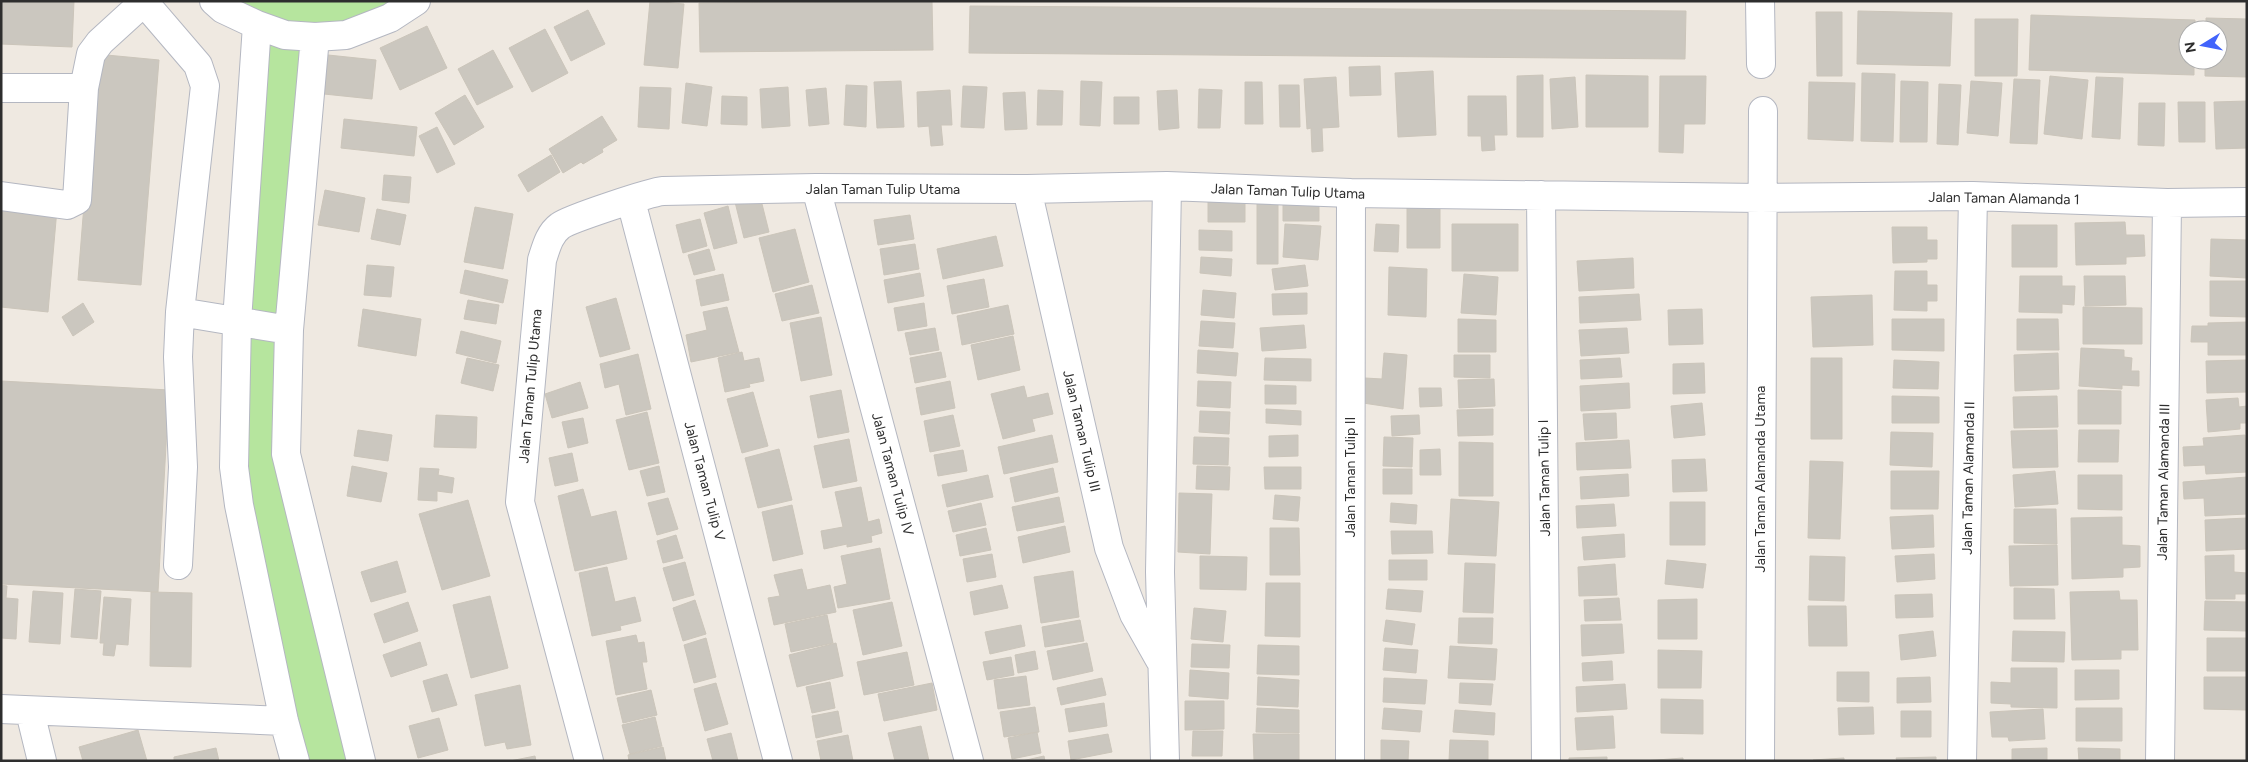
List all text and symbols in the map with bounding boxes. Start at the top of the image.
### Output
north arrow [2178,20,2228,70]
text: N [2181,40,2200,54]
street label: Jalan Taman Tulip Utama [1210,180,1365,203]
street label: Jalan Taman Tulip Utama [806,181,960,198]
street label: Jalan Taman Alamanda 1 [1928,189,2080,208]
street label: Jalan Taman Tulip Utama [515,308,546,464]
street label: Jalan Taman Tulip III [1059,369,1104,494]
street label: Jalan Taman Alamanda Utama [1752,386,1769,572]
street label: Jalan Taman Alamanda II [1959,401,1978,555]
street label: Jalan Taman Alamanda III [2154,403,2173,561]
street label: Jalan Taman Tulip IV [868,411,917,538]
street label: Jalan Taman Tulip II [1342,417,1359,537]
street label: Jalan Taman Tulip I [1535,419,1554,537]
street label: Jalan Taman Tulip V [680,420,729,543]

